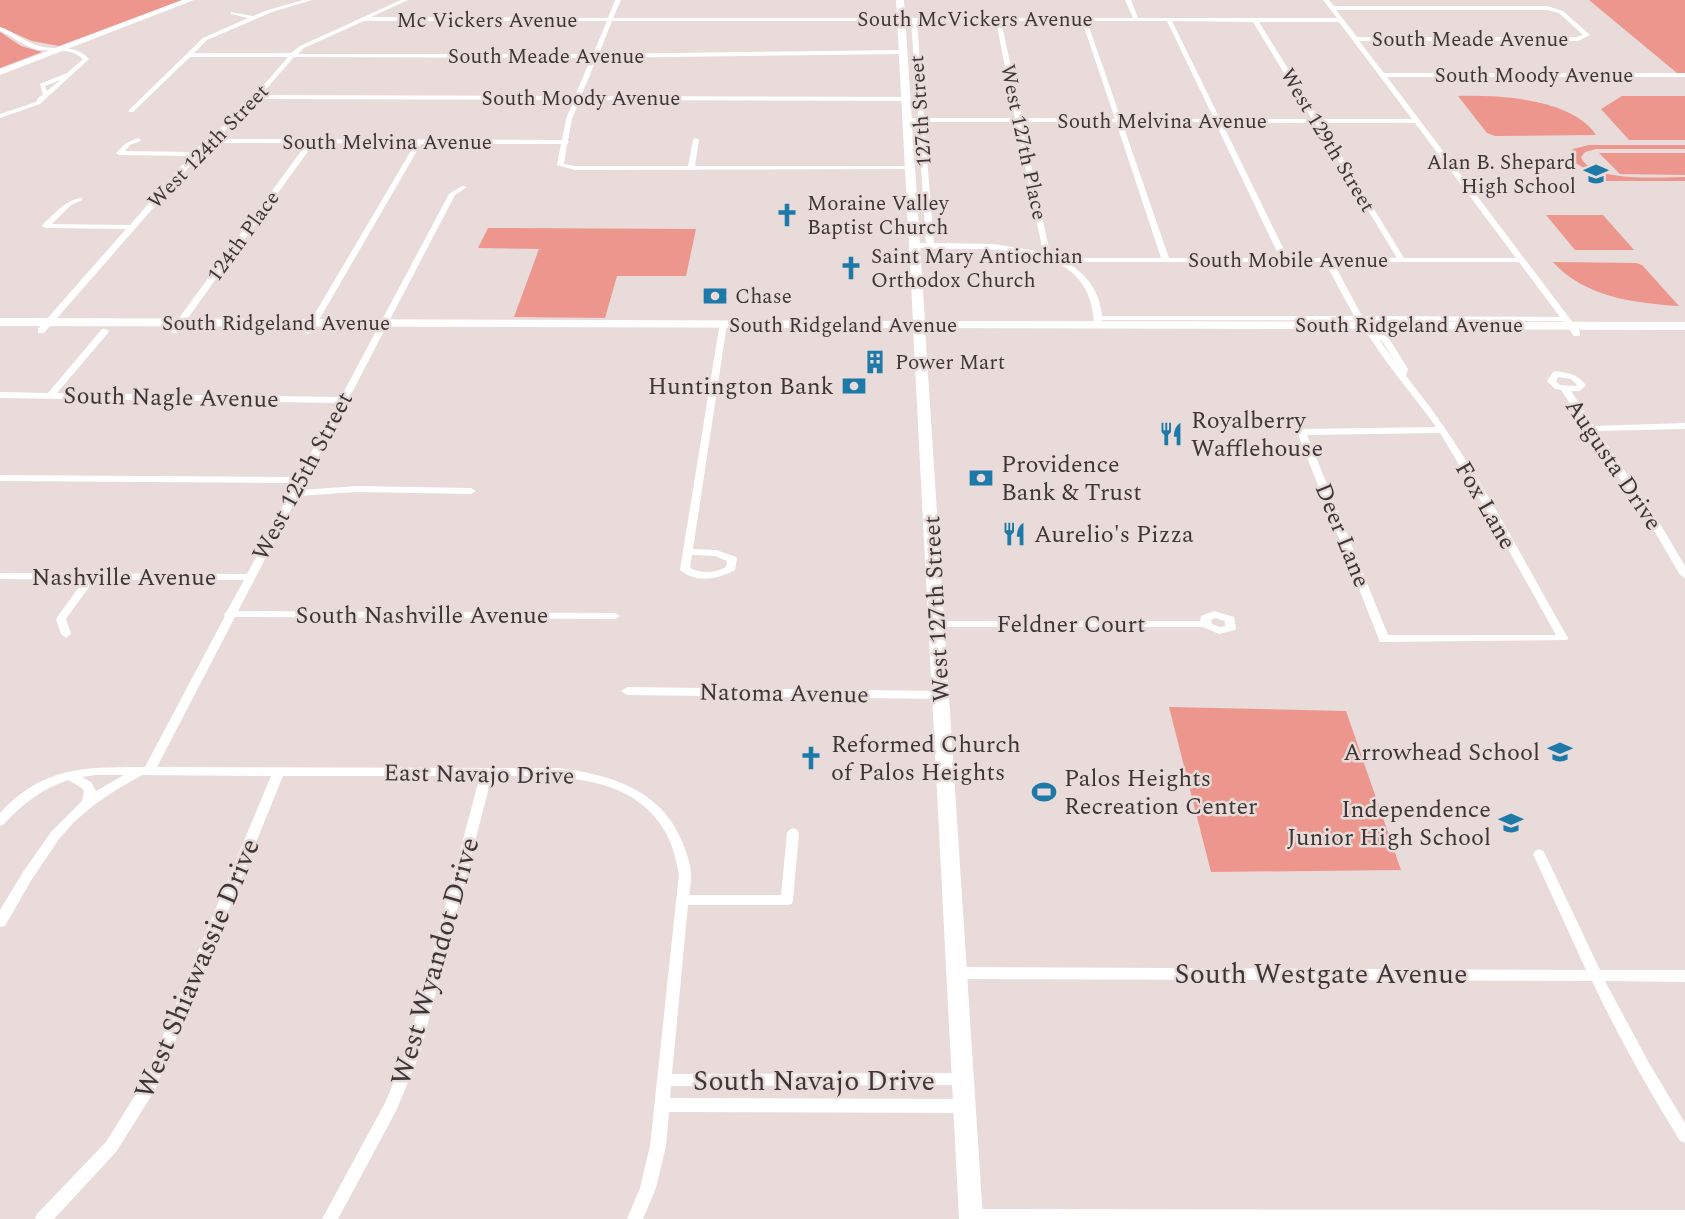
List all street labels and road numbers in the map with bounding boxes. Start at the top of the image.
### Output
street label: South McVickers Avenue [857,4,1093,36]
street label: Mc Vickers Avenue [396,5,578,37]
street label: South Meade Avenue [1372,24,1568,56]
street label: South Meade Avenue [448,41,644,73]
street label: 127th Street [901,54,941,168]
street label: South Moody Avenue [1434,60,1634,92]
street label: West 127th Place [991,61,1055,223]
street label: West 129th Street [1271,62,1383,219]
street label: West 124th Street [140,77,277,217]
street label: South Moody Avenue [481,83,681,115]
street label: South Melvina Avenue [1057,106,1267,138]
street label: South Melvina Avenue [282,127,492,159]
street label: 124th Place [200,184,288,289]
street label: South Mobile Avenue [1188,245,1388,277]
street label: South Ridgeland Avenue [162,308,390,340]
street label: South Ridgeland Avenue [729,310,957,342]
street label: South Ridgeland Avenue [1295,310,1523,342]
street label: South Nagle Avenue [63,378,279,418]
street label: West 125th Street [243,386,363,567]
street label: Augusta Drive [1556,391,1671,538]
street label: Fox Lane [1445,454,1525,557]
street label: Deer Lane [1305,478,1379,593]
street label: West 127th Street [914,515,960,703]
street label: Nashville Avenue [32,560,216,596]
street label: South Nashville Avenue [296,598,548,634]
street label: Feldner Court [996,607,1146,643]
street label: Natoma Avenue [699,675,869,713]
street label: East Navajo Drive [383,755,575,795]
street label: West Shiawassie Drive [123,832,272,1106]
street label: West Wyandot Drive [379,832,491,1091]
street label: South Westgate Avenue [1174,953,1468,996]
street label: South Navajo Drive [693,1060,935,1103]

